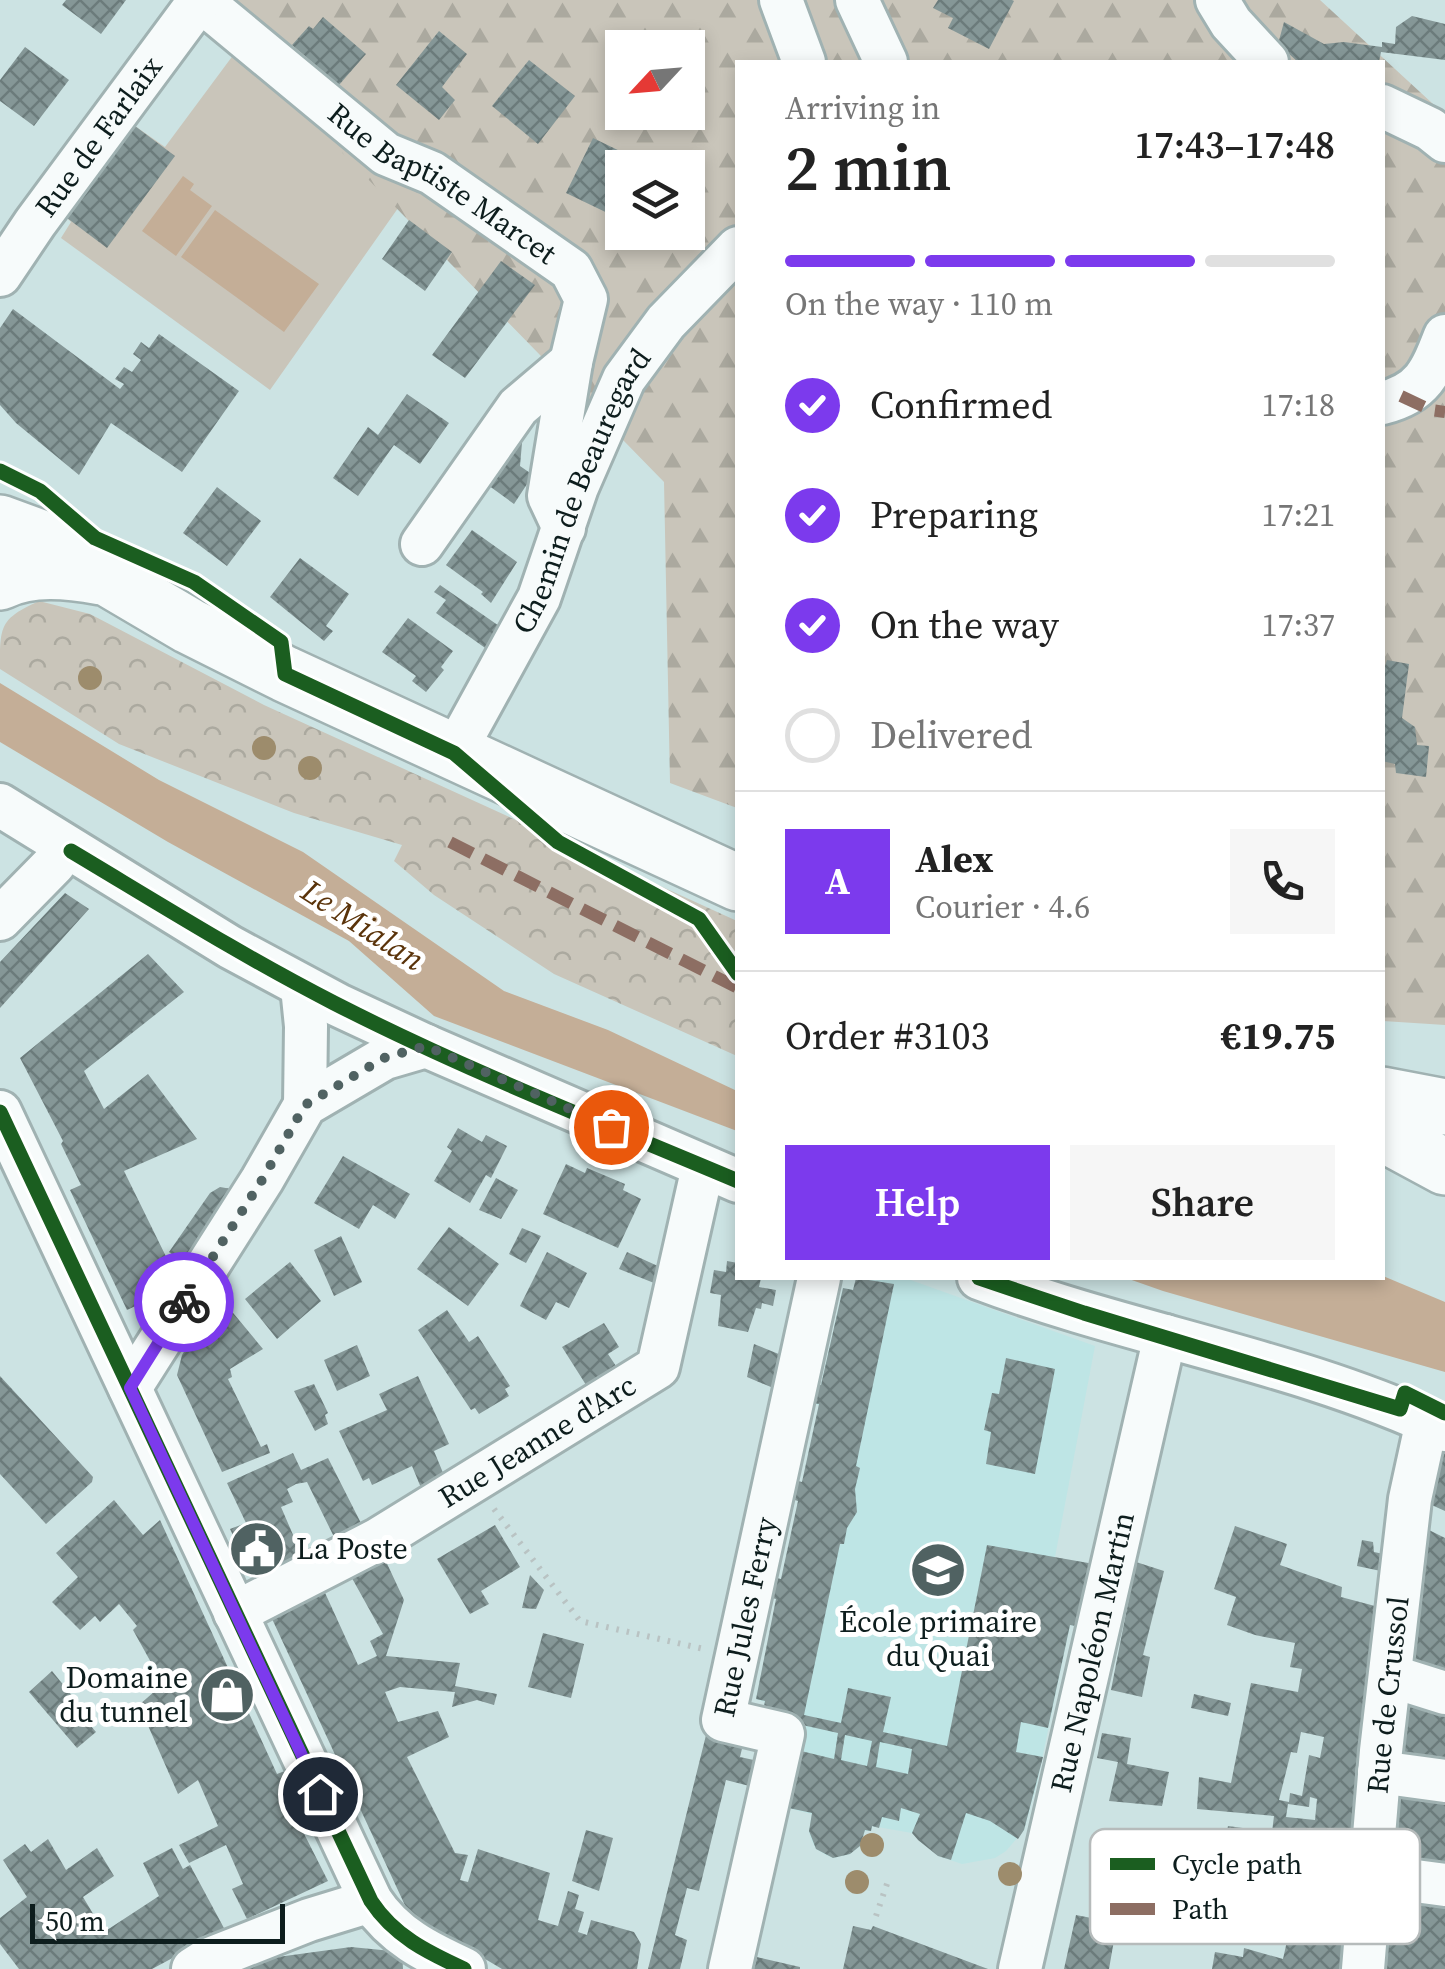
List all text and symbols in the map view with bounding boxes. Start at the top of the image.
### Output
north arrow [605,30,705,130]
map controls [605,30,705,250]
street label: Rue de Farlaix [25,48,172,225]
text: Arriving in [785,86,940,130]
street label: Rue Baptiste Marcet [319,93,565,274]
text: 17:43–17:48 [1134,119,1335,171]
text: 2 min [785,123,952,212]
button: layers [605,150,705,250]
text: On the way · 110 m [785,282,1053,326]
street label: Chemin de Beauregard [502,340,660,641]
icon: check [785,378,840,433]
text: Confirmed [870,379,1052,431]
text: 17:18 [1261,383,1335,427]
icon: check [785,488,840,543]
text: Preparing [870,489,1038,541]
text: 17:21 [1261,493,1335,537]
icon: check [785,598,840,653]
text: On the way [870,599,1059,651]
text: 17:37 [1261,603,1335,647]
text: Delivered [870,709,1033,761]
button: phone [1230,829,1335,934]
text: Alex [915,833,993,885]
text: A [825,855,850,907]
water label: Le Mialan [292,868,433,981]
text: Courier · 4.6 [915,885,1090,929]
text: Order #3103 [785,1010,989,1062]
text: €19.75 [1221,1010,1335,1062]
pin [569,1085,654,1170]
icon: bag [584,1100,639,1155]
button: Help [785,1145,1050,1260]
button: Share [1070,1145,1335,1260]
courier [134,1252,234,1352]
icon: bike [157,1275,212,1330]
street label: Rue Jeanne d'Arc [431,1365,643,1517]
street label: Rue Napoléon Martin [1040,1508,1144,1796]
street label: Rue Jules Ferry [703,1512,787,1721]
public building icon: La Poste [227,1519,287,1579]
place label: La Poste [296,1528,408,1569]
school or university icon: École primaire du Quai [908,1540,968,1600]
street label: Rue de Crussol [1357,1594,1419,1795]
place label: École primaire du Quai [839,1601,1037,1676]
place label: Domaine du tunnel [59,1657,188,1732]
shop icon: Domaine du tunnel [197,1665,257,1725]
pin [278,1752,363,1837]
icon: home [293,1767,348,1822]
legend [1090,1829,1420,1944]
text: Cycle path [1172,1845,1302,1883]
text: Path [1172,1890,1229,1928]
scale bar [30,1899,285,1944]
text: 50 m [45,1902,105,1940]

